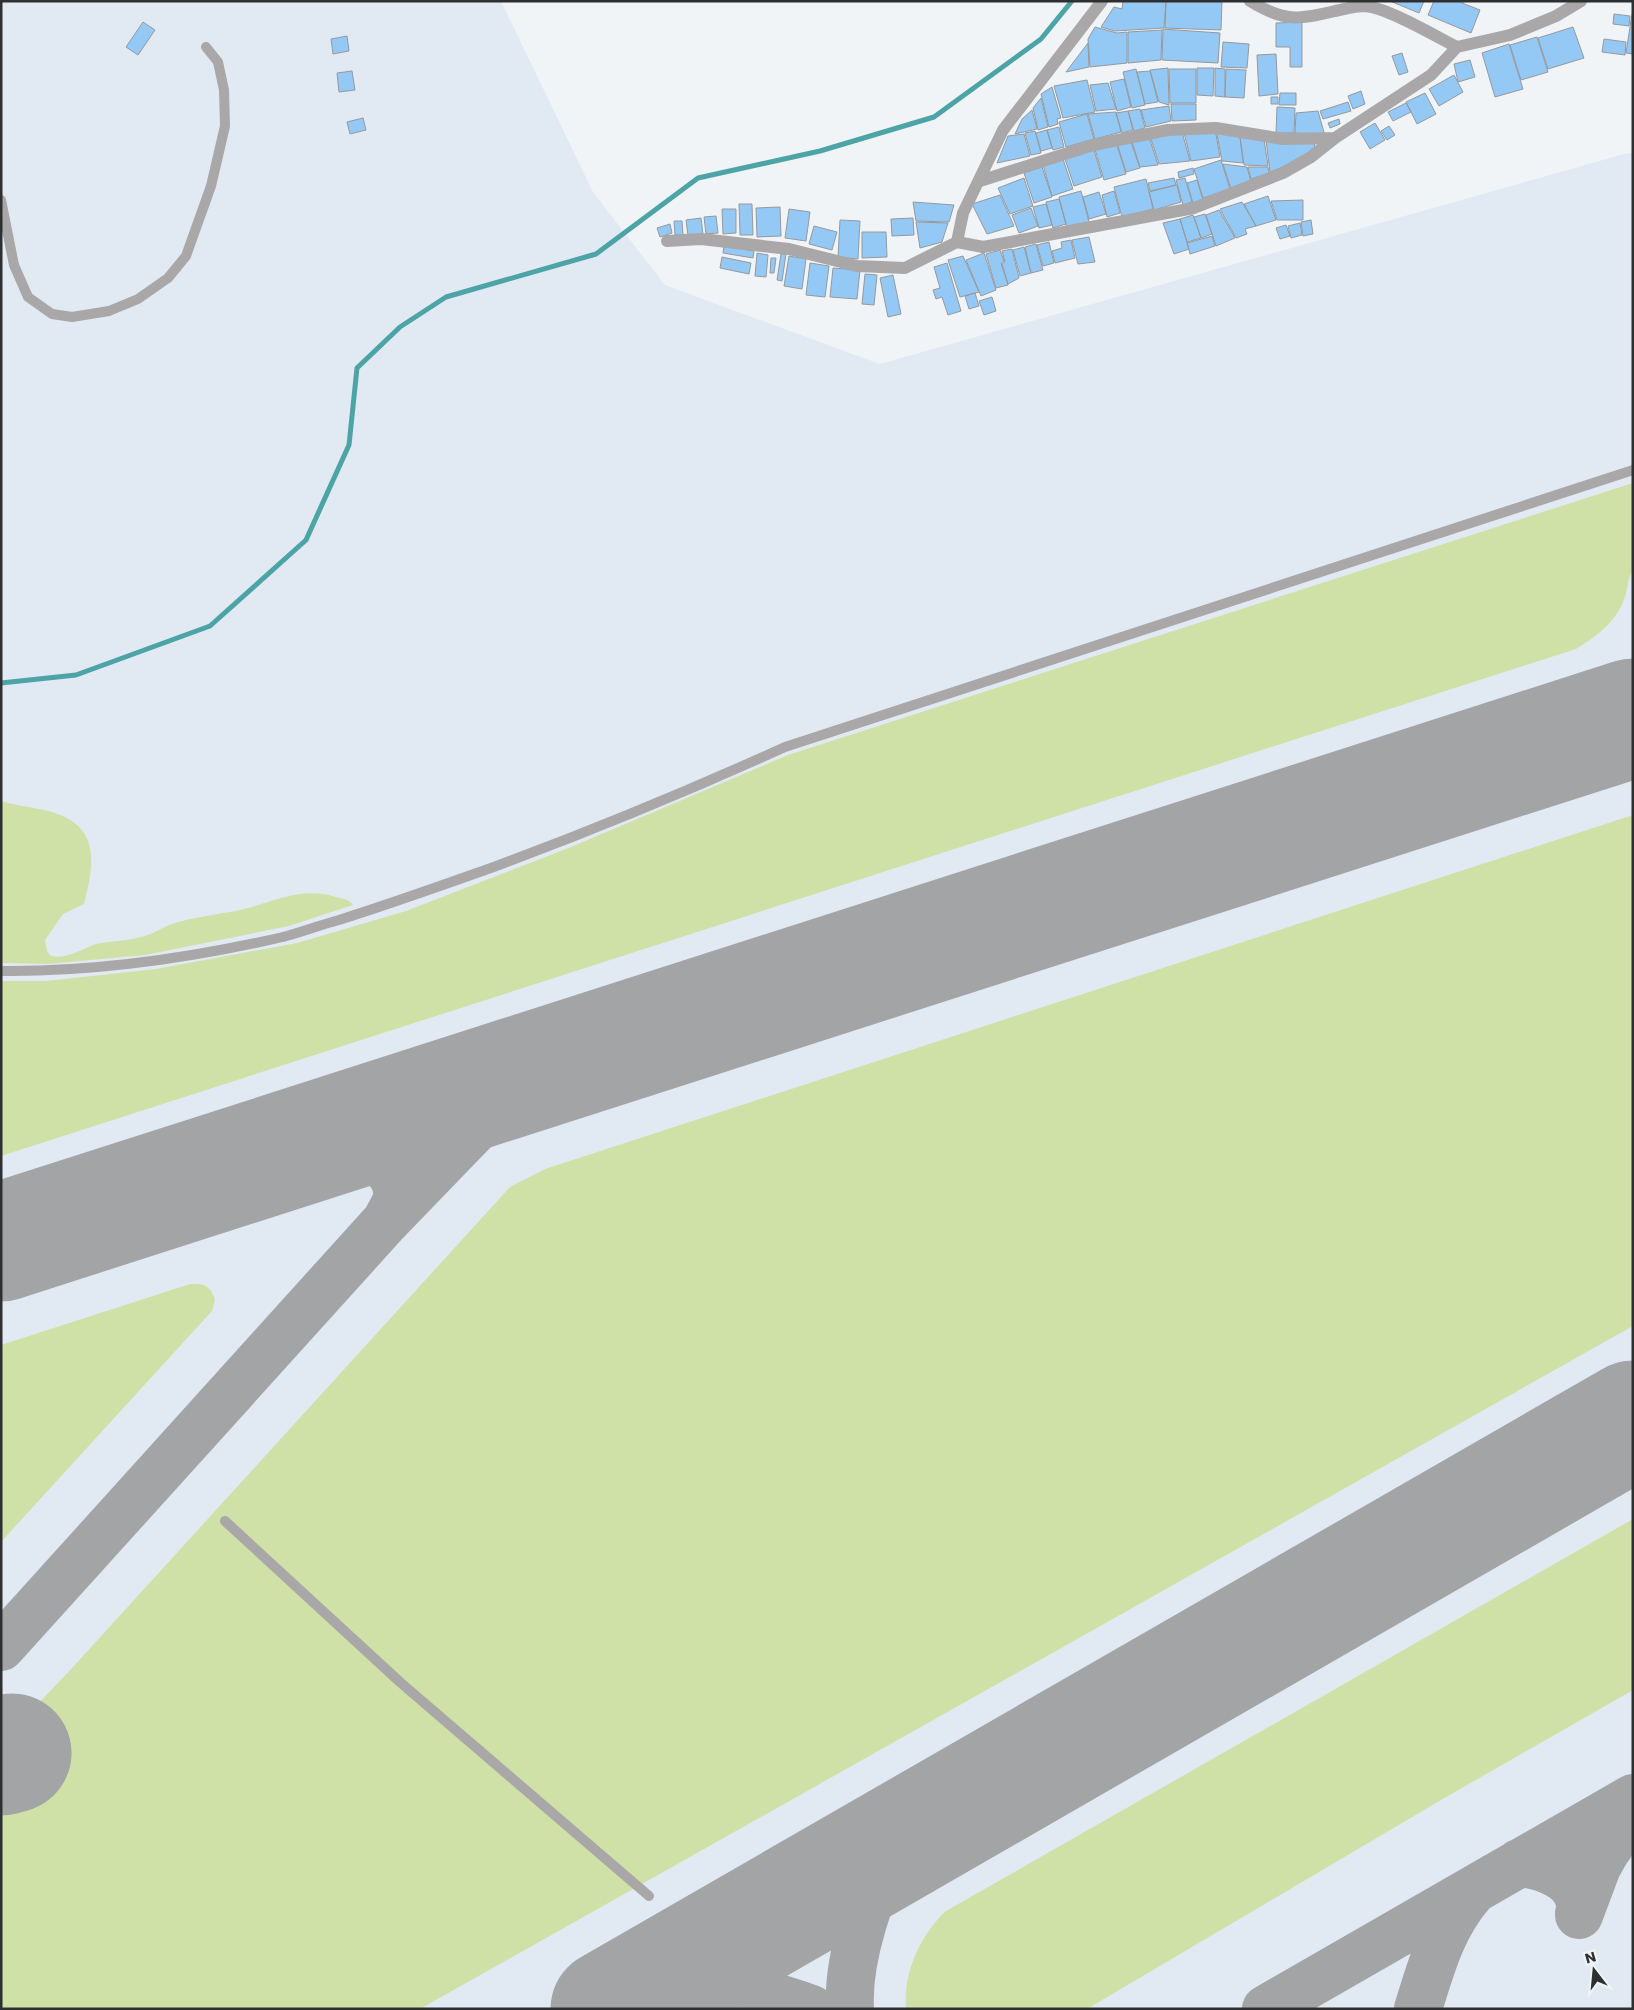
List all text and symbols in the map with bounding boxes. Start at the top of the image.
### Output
north arrow [1569,1945,1619,1995]
text: N [1583,1946,1598,1969]

